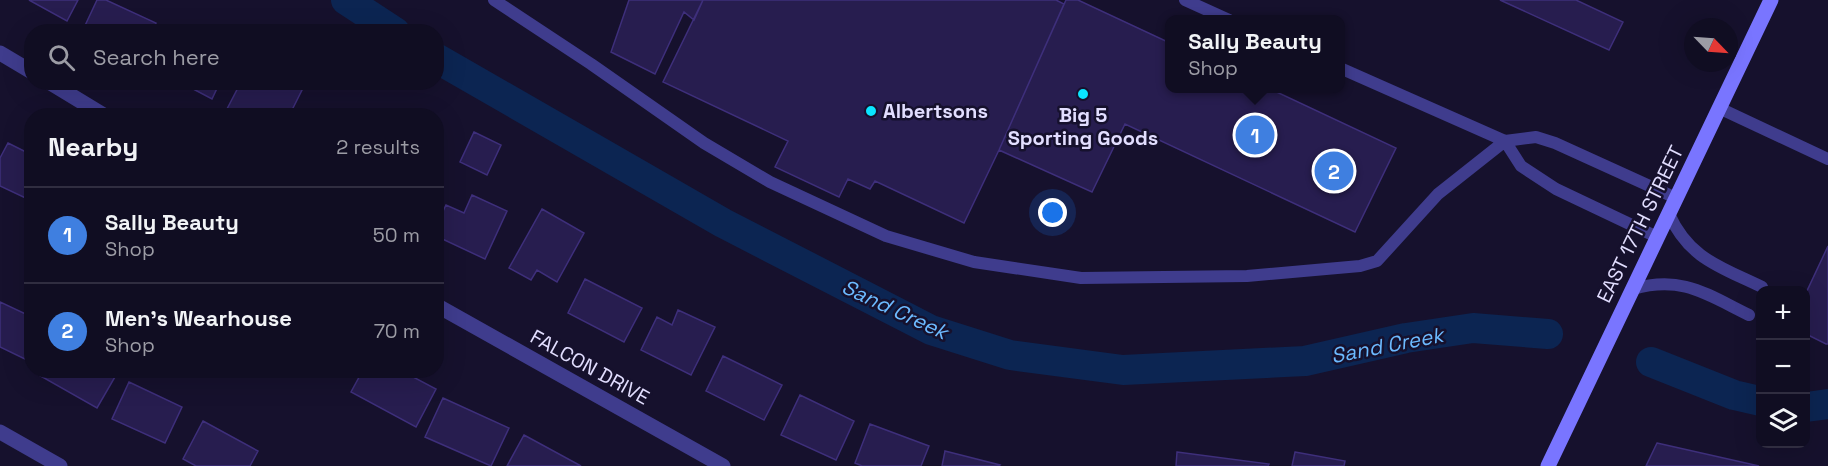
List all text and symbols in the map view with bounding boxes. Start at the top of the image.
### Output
popup [1165,15,1345,93]
north arrow [1684,18,1738,72]
search box [24,24,444,90]
text: Sally Beauty [1188,27,1322,55]
icon: search [45,41,78,74]
text: Search here [93,43,220,71]
text: Shop [1188,55,1238,81]
marker: Big 5 Sporting Goods [1076,87,1090,101]
place label: Albertsons [883,98,988,124]
place label: Big 5 Sporting Goods [1008,102,1158,151]
marker: Albertsons [864,104,878,118]
pin: 1 [1236,112,1274,158]
text: Nearby [48,130,138,164]
text: 2 results [336,134,420,160]
street label: EAST 17TH STREET [1591,141,1689,307]
pin: 2 [1314,148,1354,194]
your location [1038,198,1067,227]
text: Sally Beauty [105,208,239,236]
text: 1 [63,222,72,248]
text: 50 m [373,222,420,248]
text: Shop [105,236,155,262]
water label: Sand Creek [838,273,955,346]
map controls [1756,286,1810,448]
button: + [1756,286,1810,340]
text: Men's Wearhouse [105,304,292,332]
text: 2 [62,318,73,344]
text: 70 m [374,318,420,344]
water label: Sand Creek [1329,320,1448,369]
street label: FALCON DRIVE [526,324,654,410]
text: Shop [105,332,155,358]
button: − [1756,340,1810,394]
button: layers [1756,394,1810,448]

